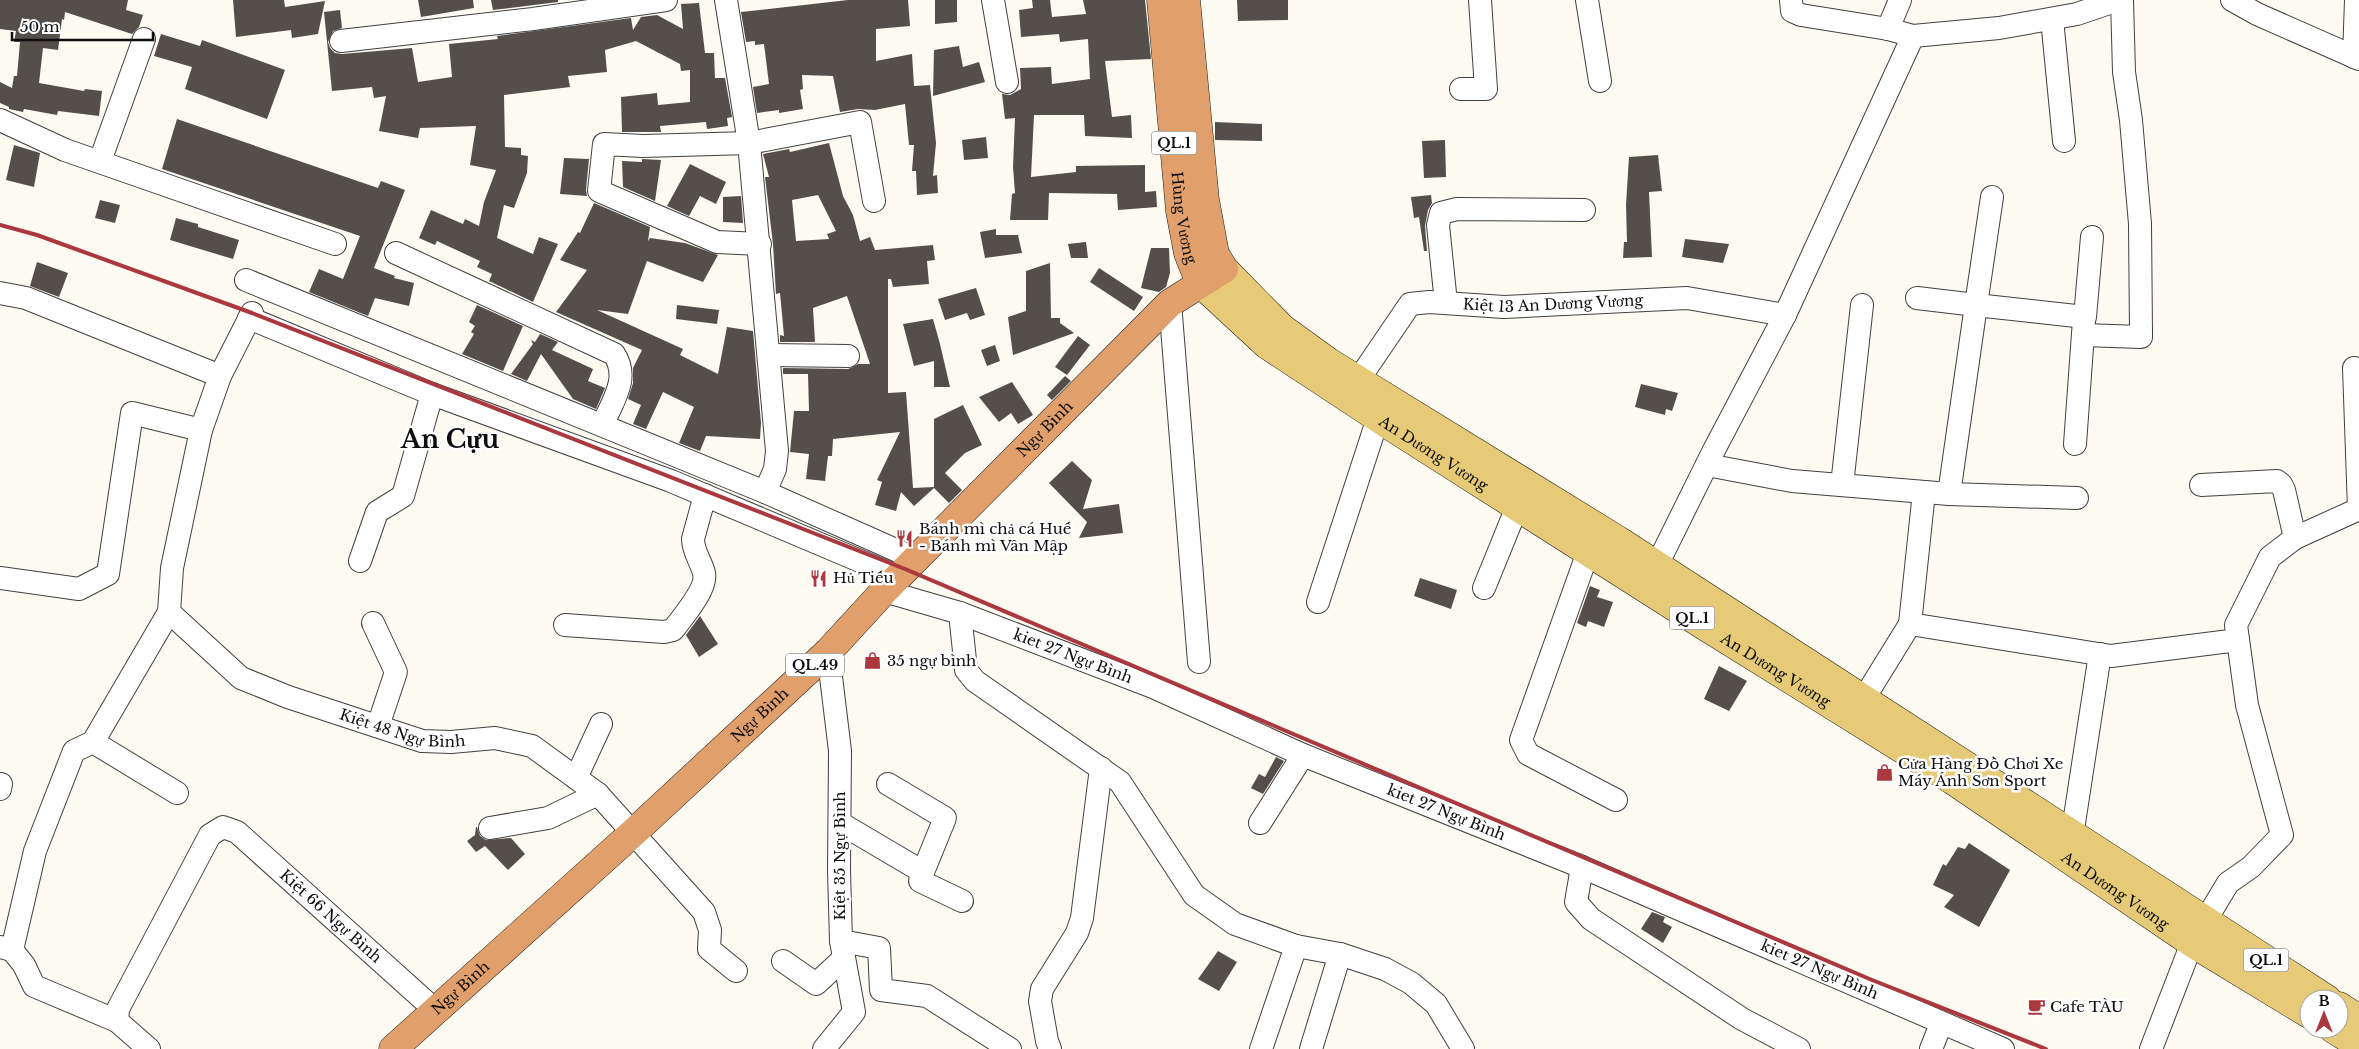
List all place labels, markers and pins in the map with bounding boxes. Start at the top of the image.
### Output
place label: Bánh mì chả cá Huế - Bánh mì Vân Mập [919,519,1071,555]
restaurant icon: Bánh mì chả cá Huế - Bánh mì Vân Mập [895,528,915,548]
restaurant icon: Hủ Tiếu [809,568,829,588]
place label: Hủ Tiếu [833,568,894,587]
shop icon: 35 ngự bình [863,651,883,671]
place label: 35 ngự bình [887,651,976,670]
place label: Cửa Hàng Đồ Chơi Xe Máy Ánh Sơn Sport [1898,754,2063,790]
shop icon: Cửa Hàng Đồ Chơi Xe Máy Ánh Sơn Sport [1874,763,1894,783]
cafe icon: Cafe TÀU [2026,997,2046,1017]
place label: Cafe TÀU [2050,997,2124,1016]

